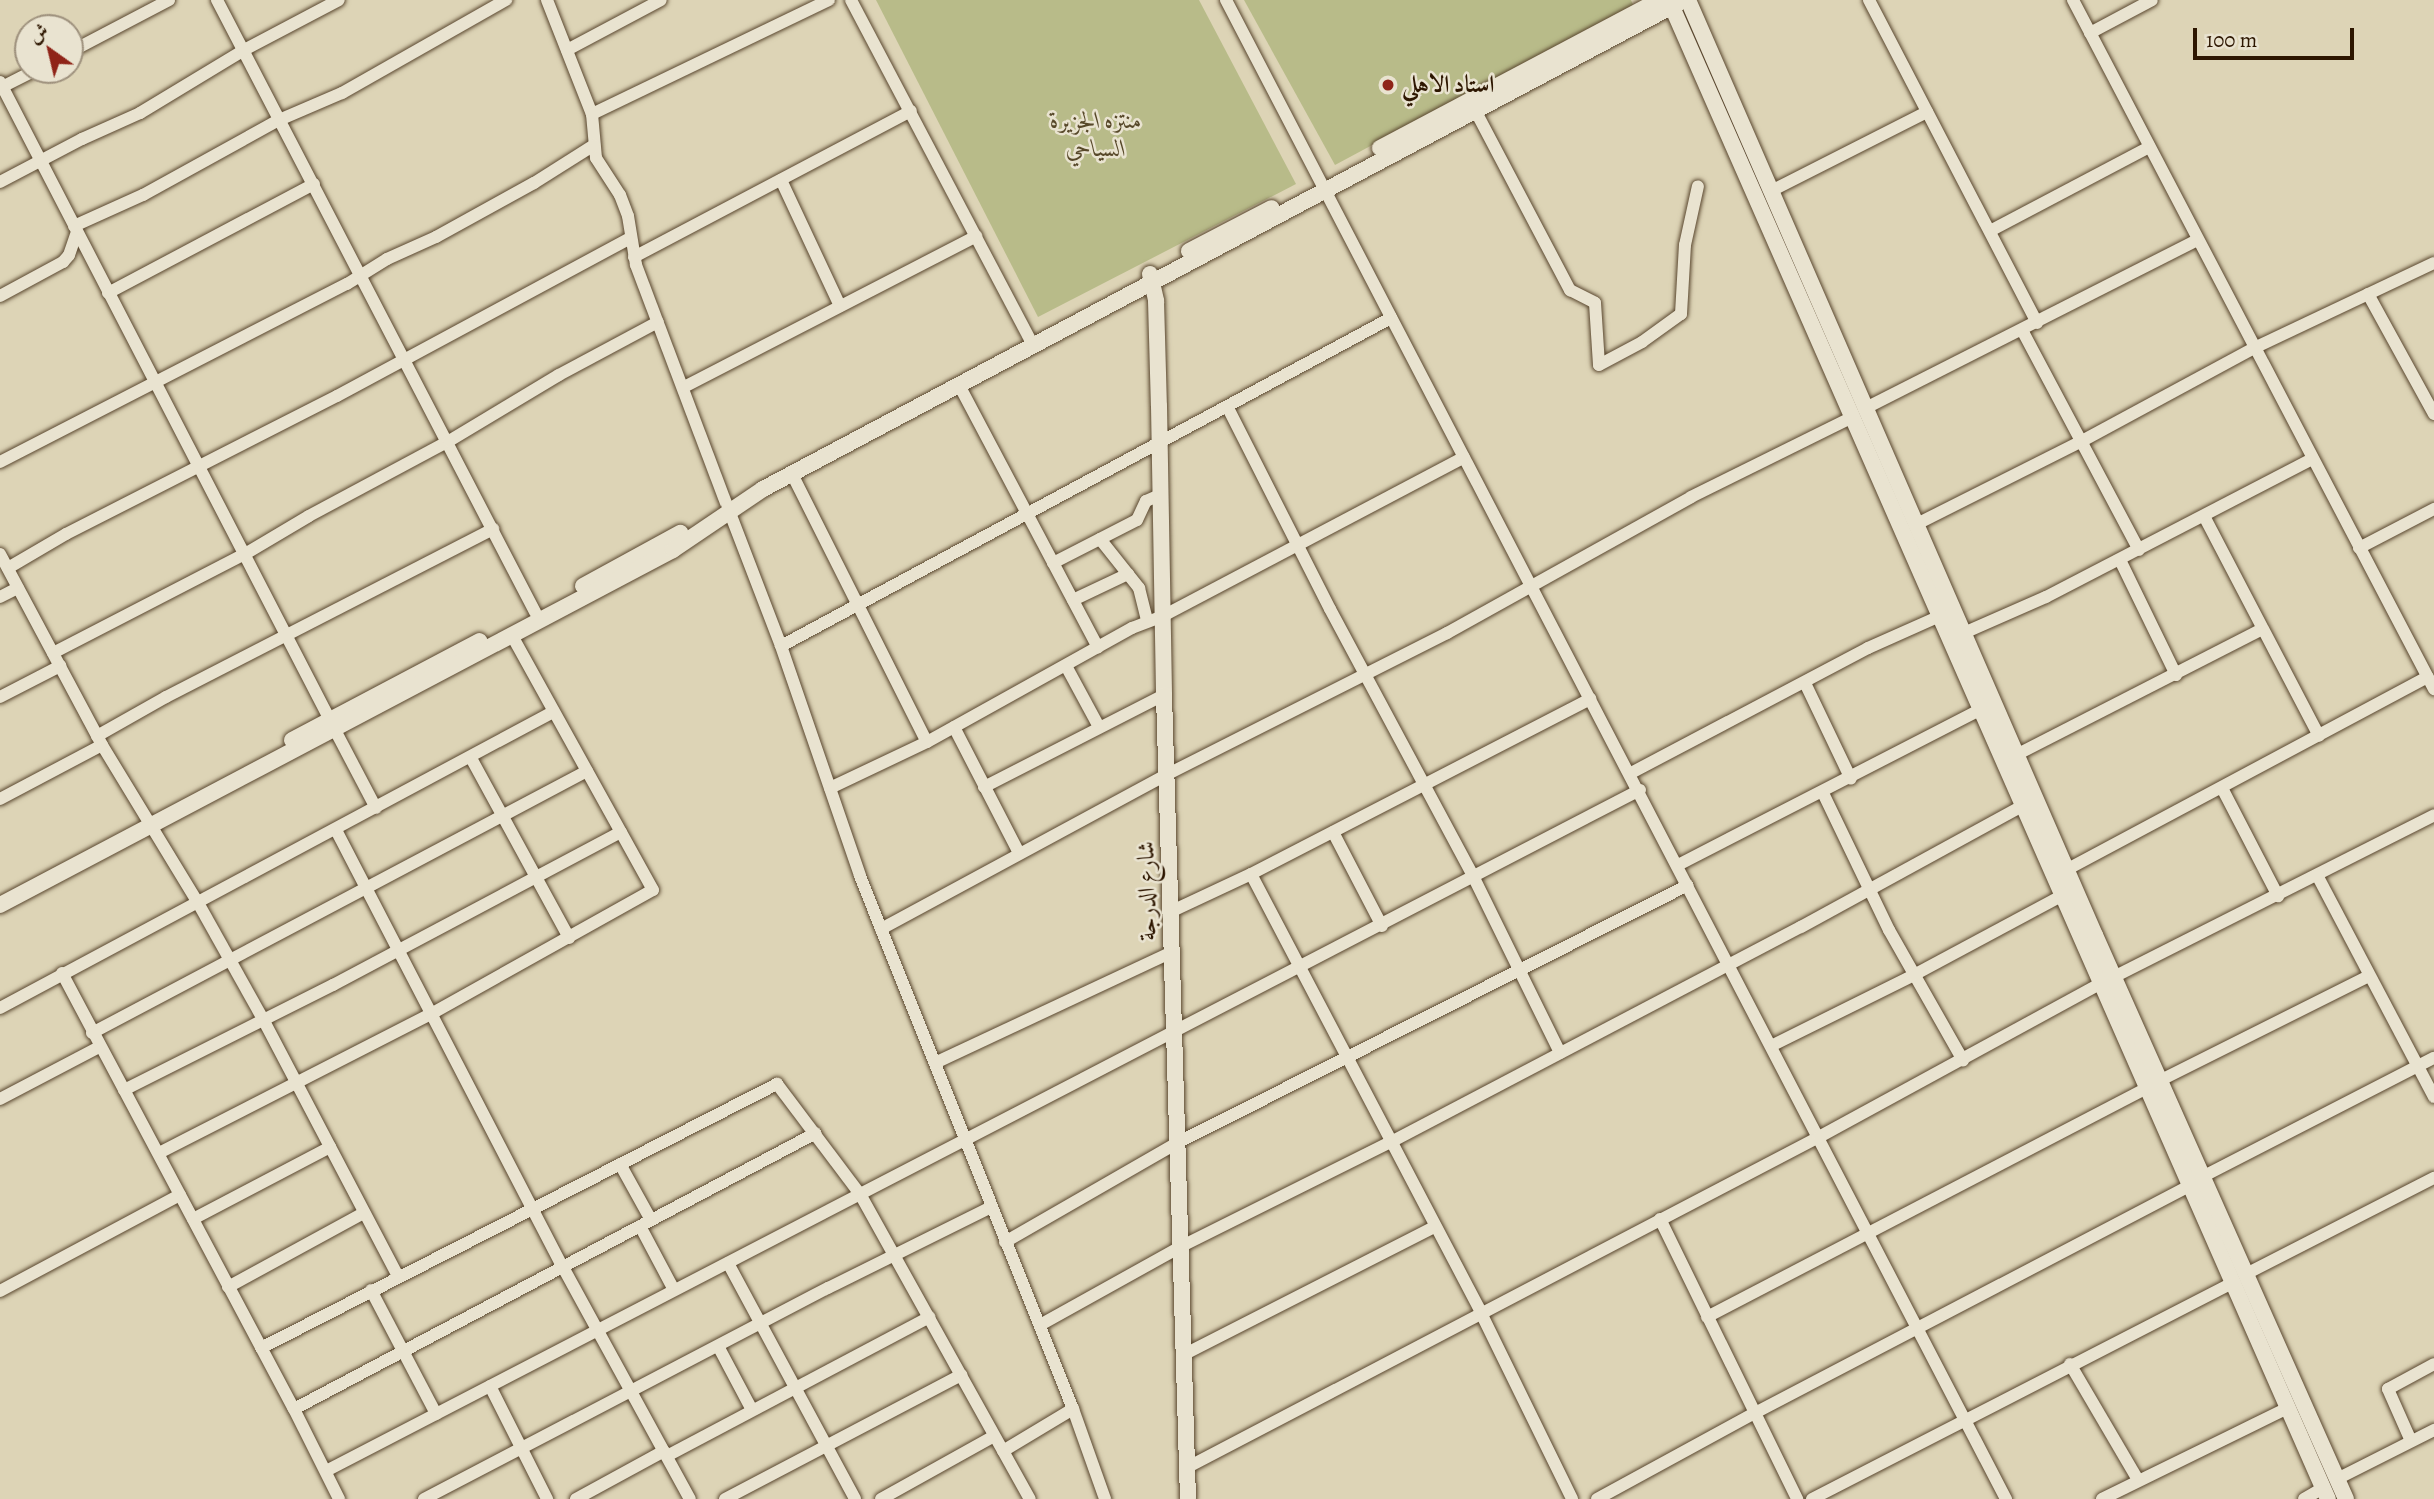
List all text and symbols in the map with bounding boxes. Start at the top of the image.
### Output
north arrow [14,14,84,84]
scale bar [2196,14,2357,58]
text: ش [23,17,53,49]
text: 100 m [2206,26,2257,54]
place label: استاد الاهلي [1402,71,1495,99]
marker: استاد الاهلي [1380,77,1396,93]
park label: منتزه الجزيرة السياحي [1050,107,1142,163]
street label: شارع الدرجة [1132,841,1162,941]

